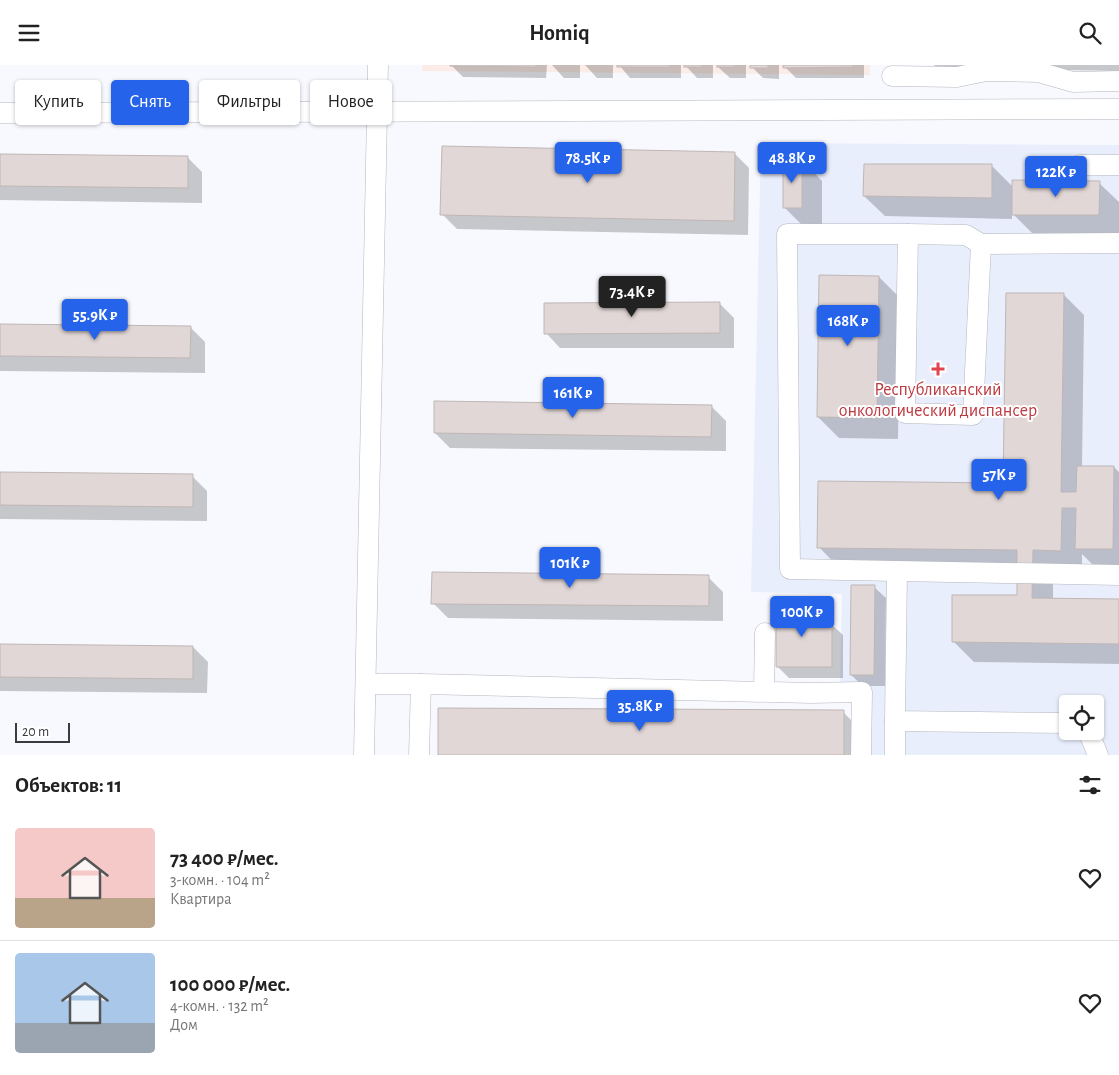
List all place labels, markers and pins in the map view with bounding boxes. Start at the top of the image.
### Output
pin: 78.5K ₽ [542,141,634,184]
pin: 48.8K ₽ [746,141,838,184]
pin: 122K ₽ [1015,155,1097,198]
pin: 73.4K ₽ [586,275,678,318]
pin: 55.9K ₽ [49,299,141,341]
pin: 168K ₽ [807,305,889,347]
marker: Республиканский онкологический диспансер [931,362,945,376]
pin: 161K ₽ [532,377,614,419]
place label: Республиканский онкологический диспансер [839,380,1037,420]
pin: 57K ₽ [964,459,1034,501]
pin: 101K ₽ [529,547,611,589]
pin: 100K ₽ [761,595,843,638]
pin: 35.8K ₽ [594,689,686,732]

